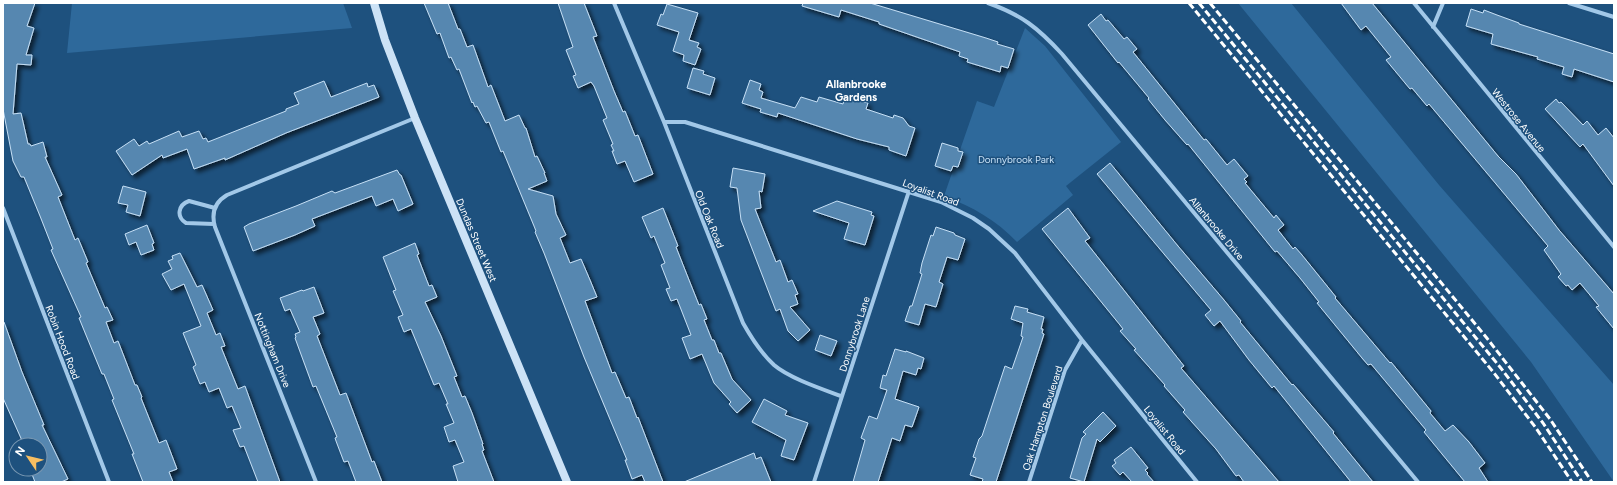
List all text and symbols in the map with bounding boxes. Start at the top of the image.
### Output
district label: Allanbrooke Gardens [826,78,886,104]
street label: Westrose Avenue [1489,86,1549,155]
park label: Donnybrook Park [978,153,1054,166]
street label: Loyalist Road [901,176,961,209]
street label: Old Oak Road [692,188,727,250]
street label: Allanbrooke Drive [1186,194,1247,263]
street label: Dundas Street West [453,196,500,284]
street label: Donnybrook Lane [836,294,873,374]
street label: Robin Hood Road [42,303,83,381]
street label: Nottingham Drive [252,311,294,390]
street label: Oak Hampton Boulevard [1019,364,1066,472]
street label: Loyalist Road [1141,403,1188,458]
north arrow [8,437,48,477]
text: N [12,444,28,459]

